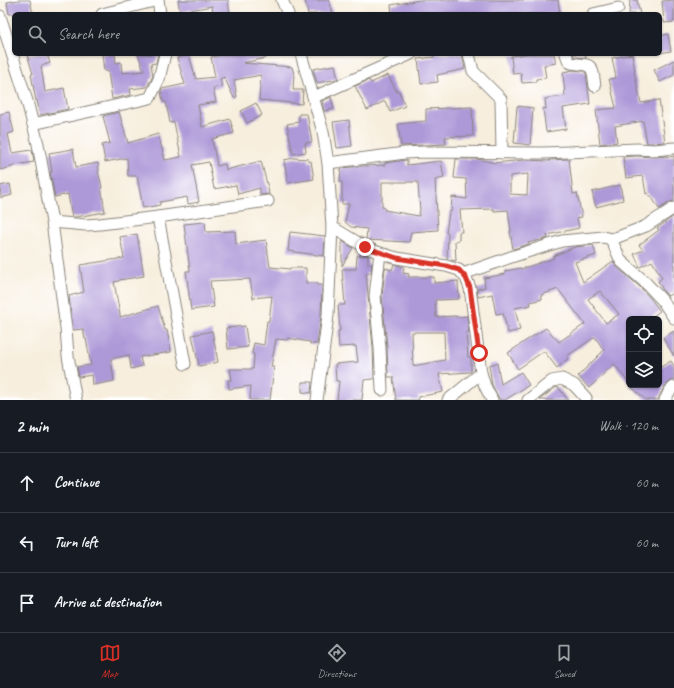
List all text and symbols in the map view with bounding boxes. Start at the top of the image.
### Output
search box [12,12,662,56]
icon: search [26,23,48,45]
text: Search here [58,25,119,44]
route end [356,238,374,256]
map controls [626,316,662,388]
button: locate [626,316,662,352]
route start [470,344,488,362]
button: layers [626,352,662,388]
text: 2 min [16,416,49,437]
text: Walk · 120 m [599,418,658,434]
icon: ahead [16,472,38,494]
text: Continue [54,473,99,492]
text: 60 m [636,475,658,491]
icon: left [16,532,38,554]
text: Turn left [54,533,97,552]
text: 60 m [636,535,658,551]
icon: arrive [16,592,38,614]
text: Arrive at destination [54,593,161,612]
tab: Map [99,642,121,680]
tab: Directions [318,642,356,680]
tab: Saved [553,642,575,680]

